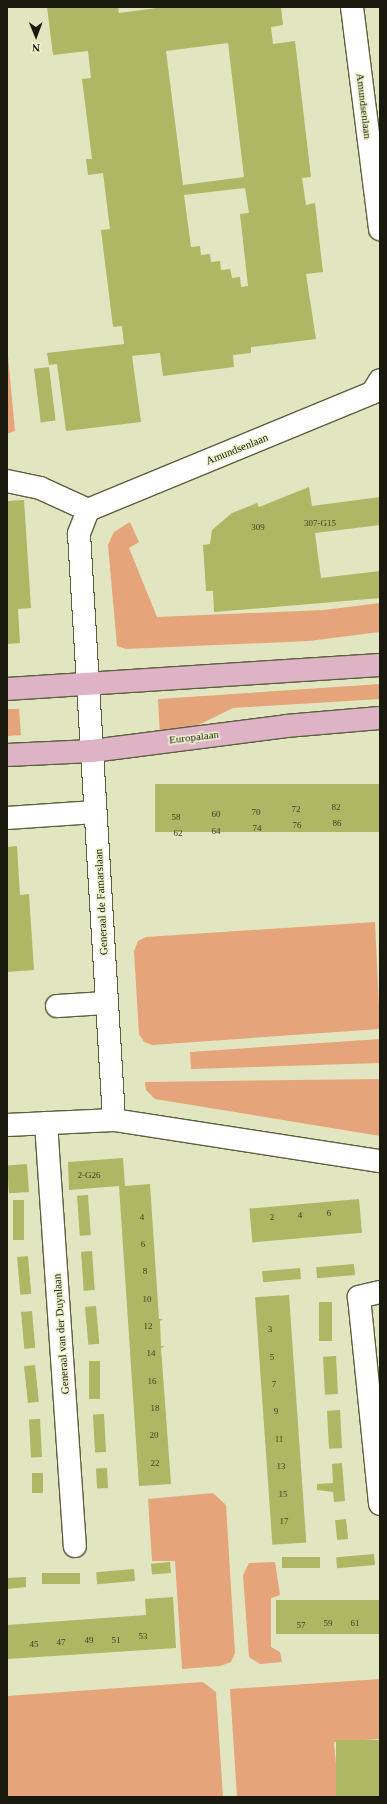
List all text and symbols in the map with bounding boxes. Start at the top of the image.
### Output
north arrow [16,16,56,56]
text: N [32,42,40,54]
street label: Amundsenlaan [353,72,375,140]
street label: Amundsenlaan [204,431,270,467]
house number: 307-G15 [304,518,336,528]
house number: 309 [251,522,265,532]
street label: Europalaan [168,727,220,747]
house number: 82 [332,802,340,812]
house number: 72 [292,804,300,814]
house number: 70 [252,807,260,817]
house number: 60 [212,809,220,819]
house number: 58 [172,812,180,822]
house number: 86 [332,818,342,828]
house number: 76 [292,820,302,830]
house number: 74 [252,823,262,833]
house number: 64 [212,826,220,836]
house number: 62 [174,828,182,838]
street label: Generaal de Famarslaan [92,849,110,955]
house number: 2-G26 [78,1170,100,1180]
house number: 6 [327,1208,331,1218]
house number: 4 [298,1210,302,1220]
house number: 4 [140,1212,144,1222]
house number: 2 [270,1212,274,1222]
house number: 6 [141,1239,145,1249]
house number: 8 [143,1266,147,1276]
street label: Generaal van der Duynlaan [50,1273,72,1395]
house number: 10 [142,1294,152,1304]
house number: 12 [144,1321,152,1331]
house number: 3 [268,1324,272,1334]
house number: 14 [146,1348,156,1358]
house number: 5 [270,1352,274,1362]
house number: 16 [148,1376,156,1386]
house number: 7 [272,1379,276,1389]
house number: 18 [150,1403,160,1413]
house number: 9 [274,1406,278,1416]
house number: 20 [150,1430,158,1440]
house number: 11 [275,1434,283,1444]
house number: 22 [150,1458,160,1468]
house number: 13 [276,1461,286,1471]
house number: 15 [278,1489,288,1499]
house number: 17 [280,1516,288,1526]
house number: 59 [324,1618,332,1628]
house number: 61 [350,1618,360,1628]
house number: 57 [296,1620,306,1630]
house number: 53 [138,1631,148,1641]
house number: 49 [84,1635,94,1645]
house number: 51 [112,1635,120,1645]
house number: 47 [56,1637,66,1647]
house number: 45 [30,1639,38,1649]

